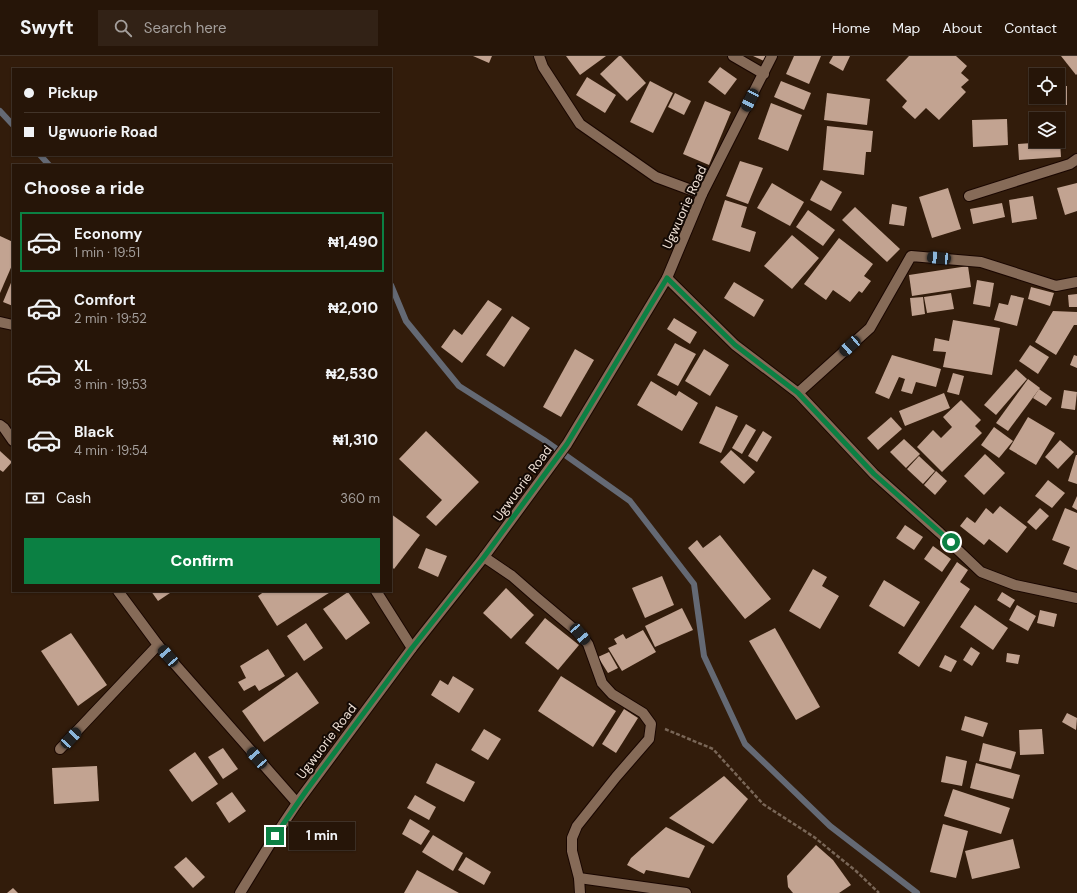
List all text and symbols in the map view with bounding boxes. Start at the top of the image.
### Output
search box [98,10,378,46]
text: Swyft [20,15,74,40]
icon: search [112,17,134,39]
text: Search here [144,18,227,38]
text: Home [832,19,870,37]
text: Map [892,19,920,37]
text: About [942,19,982,37]
text: Contact [1004,19,1057,37]
map controls [1029,68,1065,148]
button: locate [1029,68,1065,104]
text: Pickup [48,83,98,103]
car [739,87,761,113]
button: layers [1029,112,1065,148]
text: Ugwuorie Road [48,122,158,142]
street label: Ugwuorie Road [658,163,711,252]
text: Choose a ride [24,176,145,200]
icon: car [26,224,62,260]
text: Economy [74,224,142,244]
text: ₦1,490 [328,232,378,252]
text: 1 min · 19:51 [74,244,140,261]
car [927,251,951,265]
icon: car [26,290,62,326]
text: Comfort [74,290,135,310]
text: ₦2,010 [328,298,378,318]
text: 2 min · 19:52 [74,310,147,327]
car [837,334,863,358]
icon: car [26,356,62,392]
text: XL [74,356,92,376]
text: ₦2,530 [326,364,378,384]
text: 3 min · 19:53 [74,376,147,393]
icon: car [26,422,62,458]
text: Black [74,422,114,442]
text: ₦1,310 [333,430,378,450]
text: 4 min · 19:54 [74,442,148,459]
street label: Ugwuorie Road [489,442,556,525]
icon: cash [24,487,46,509]
text: Cash [56,488,91,508]
text: 360 m [340,490,380,507]
route start [942,533,960,551]
button: Confirm [24,538,380,584]
car [568,621,592,647]
car [156,643,180,669]
street label: Ugwuorie Road [293,700,360,782]
car [58,725,84,751]
car [245,745,269,771]
callout: 1 min [289,822,355,850]
route end [266,827,284,845]
text: 1 min [306,827,338,844]

